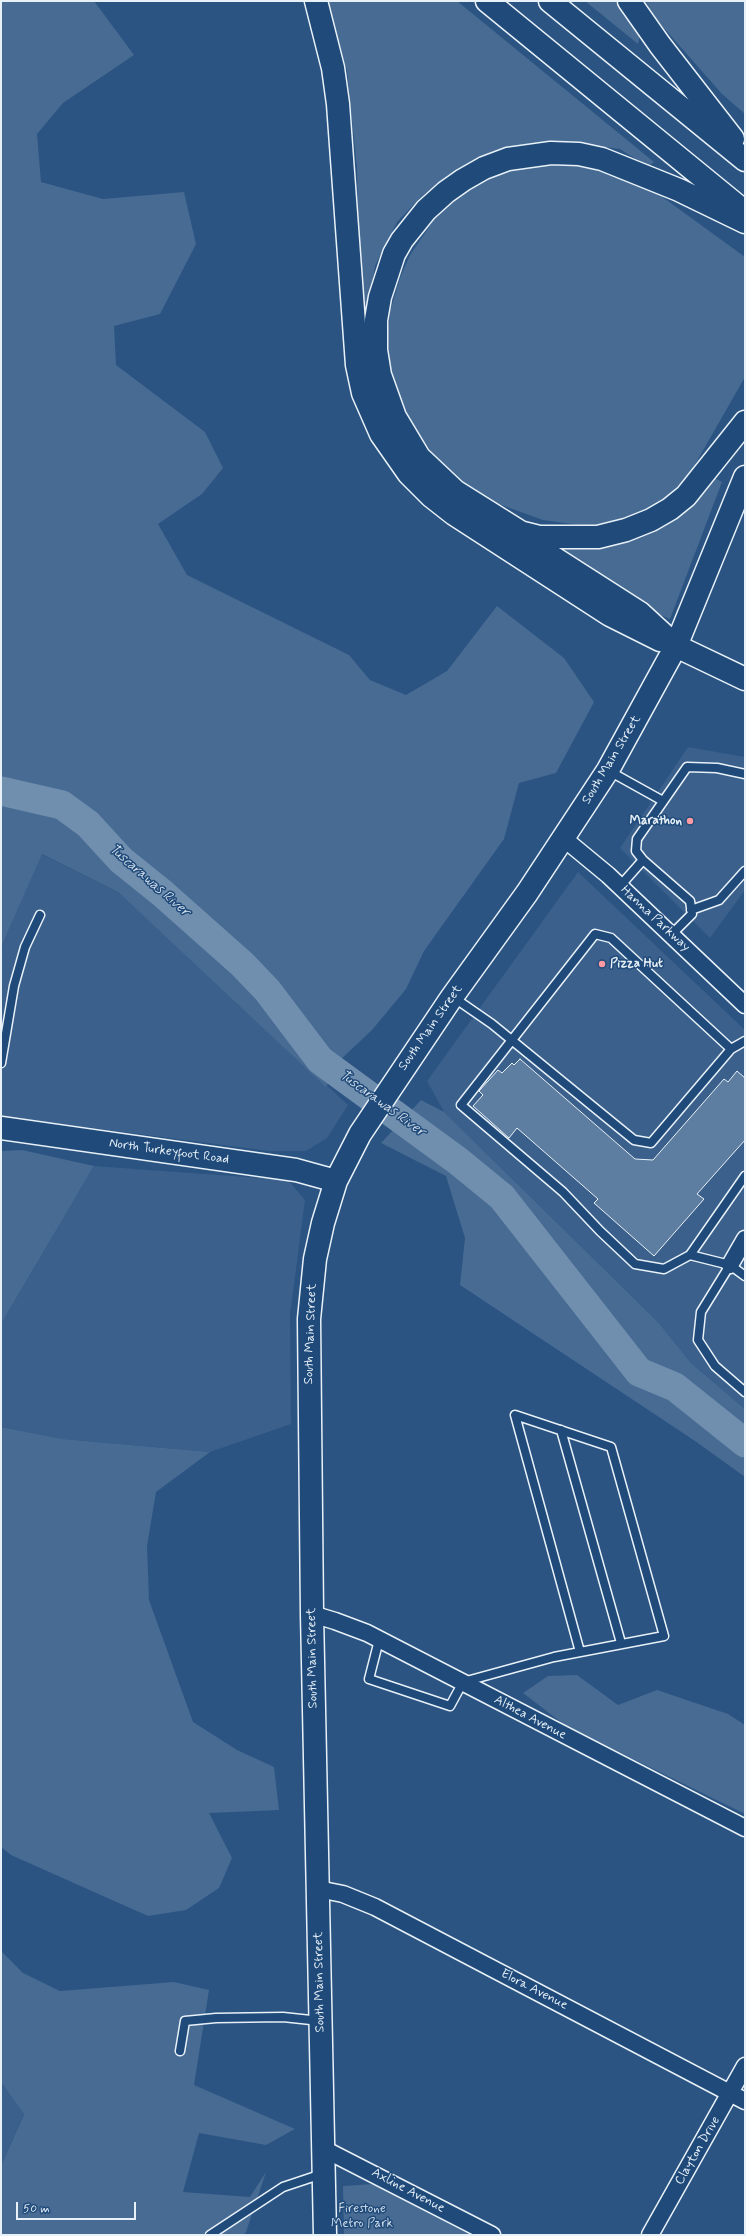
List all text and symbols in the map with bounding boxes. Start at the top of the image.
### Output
street label: South Main Street [579,713,645,807]
place label: Marathon [630,813,682,829]
marker: Marathon [685,816,695,826]
water label: Tuscarawas River [105,841,193,921]
street label: Hanna Parkway [617,883,693,955]
place label: Pizza Hut [610,956,663,972]
marker: Pizza Hut [597,959,607,969]
street label: South Main Street [396,982,466,1074]
water label: Tuscarawas River [336,1067,428,1141]
street label: North Turkeyfoot Road [108,1136,230,1168]
street label: South Main Street [301,1283,321,1385]
street label: South Main Street [304,1607,322,1709]
street label: Althea Avenue [491,1692,569,1744]
street label: South Main Street [311,1931,329,2033]
street label: Elora Avenue [498,1966,570,2014]
street label: Clayton Drive [672,2114,724,2188]
street label: Axline Avenue [369,2165,447,2217]
scale bar [18,2194,138,2220]
text: 50 m [23,2201,50,2217]
park label: Firestone Metro Park [331,2201,393,2232]

